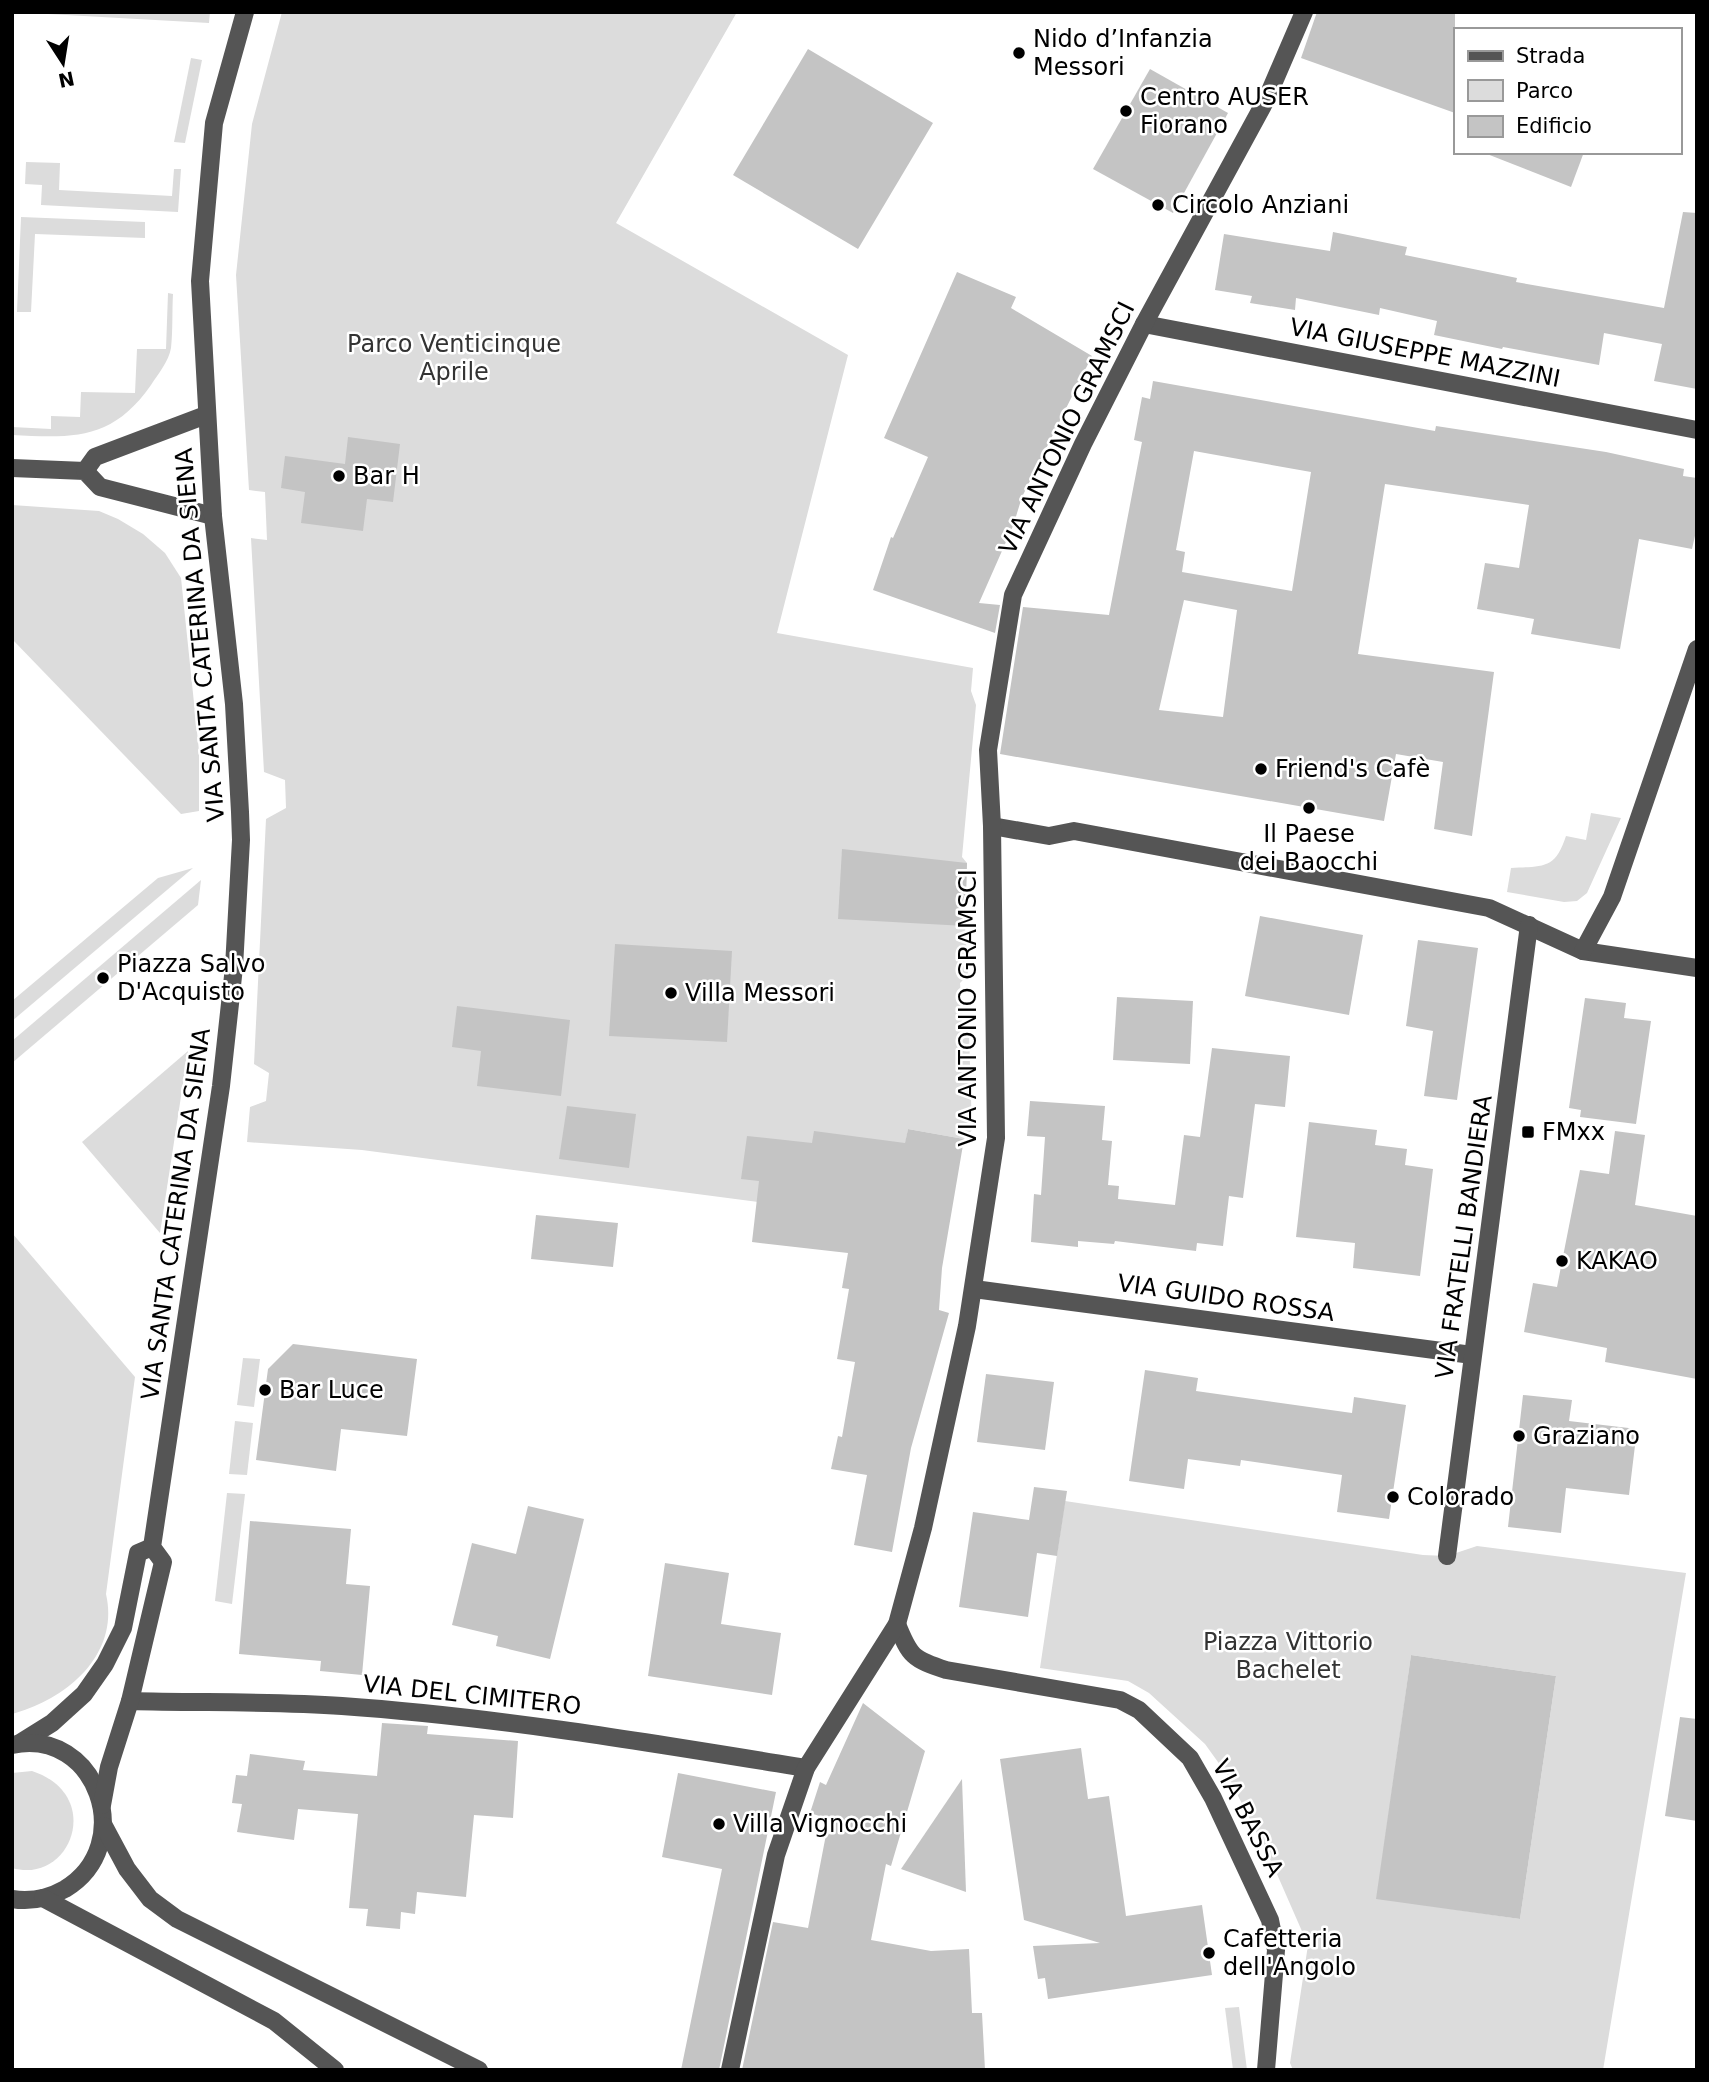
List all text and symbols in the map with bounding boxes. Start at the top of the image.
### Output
place label: Nido d’Infanzia Messori [1033,25,1213,81]
north arrow [28,28,98,98]
legend [1454,28,1681,154]
text: Strada [1516,44,1585,68]
marker: Nido d’Infanzia Messori [1011,45,1027,61]
text: N [56,67,77,92]
text: Parco [1516,79,1573,103]
place label: Centro AUSER Fiorano [1140,83,1309,139]
marker: Centro AUSER Fiorano [1118,103,1134,119]
text: Edificio [1516,114,1592,138]
place label: Circolo Anziani [1172,191,1349,219]
marker: Circolo Anziani [1150,197,1166,213]
street label: VIA ANTONIO GRAMSCI [994,297,1140,559]
street label: VIA GIUSEPPE MAZZINI [1287,313,1563,393]
park label: Parco Venticinque Aprile [347,330,561,386]
street label: VIA SANTA CATERINA DA SIENA [170,446,230,823]
place label: Bar H [353,462,420,490]
marker: Bar H [331,468,347,484]
place label: Friend's Cafè [1275,755,1430,783]
marker: Friend's Cafè [1253,761,1269,777]
marker: Il Paese dei Baocchi [1301,800,1317,816]
place label: Il Paese dei Baocchi [1240,820,1378,876]
street label: VIA ANTONIO GRAMSCI [954,869,982,1147]
place label: Piazza Salvo D'Acquisto [117,950,265,1006]
marker: Piazza Salvo D'Acquisto [95,970,111,986]
place label: Villa Messori [685,979,835,1007]
marker: Villa Messori [663,985,679,1001]
street label: VIA SANTA CATERINA DA SIENA [136,1026,216,1402]
street label: VIA FRATELLI BANDIERA [1430,1093,1498,1381]
place label: FMxx [1542,1118,1605,1146]
marker: FMxx [1520,1124,1536,1140]
place label: KAKAO [1576,1247,1658,1275]
marker: KAKAO [1554,1253,1570,1269]
street label: VIA GUIDO ROSSA [1116,1269,1337,1327]
place label: Bar Luce [279,1376,384,1404]
marker: Bar Luce [257,1382,273,1398]
place label: Graziano [1533,1422,1640,1450]
marker: Graziano [1511,1428,1527,1444]
place label: Colorado [1407,1483,1514,1511]
marker: Colorado [1385,1489,1401,1505]
park label: Piazza Vittorio Bachelet [1203,1628,1373,1684]
street label: VIA DEL CIMITERO [362,1670,582,1720]
street label: VIA BASSA [1207,1755,1290,1882]
place label: Villa Vignocchi [733,1810,907,1838]
marker: Villa Vignocchi [711,1816,727,1832]
place label: Cafetteria dell'Angolo [1223,1925,1356,1981]
marker: Cafetteria dell'Angolo [1201,1945,1217,1961]

